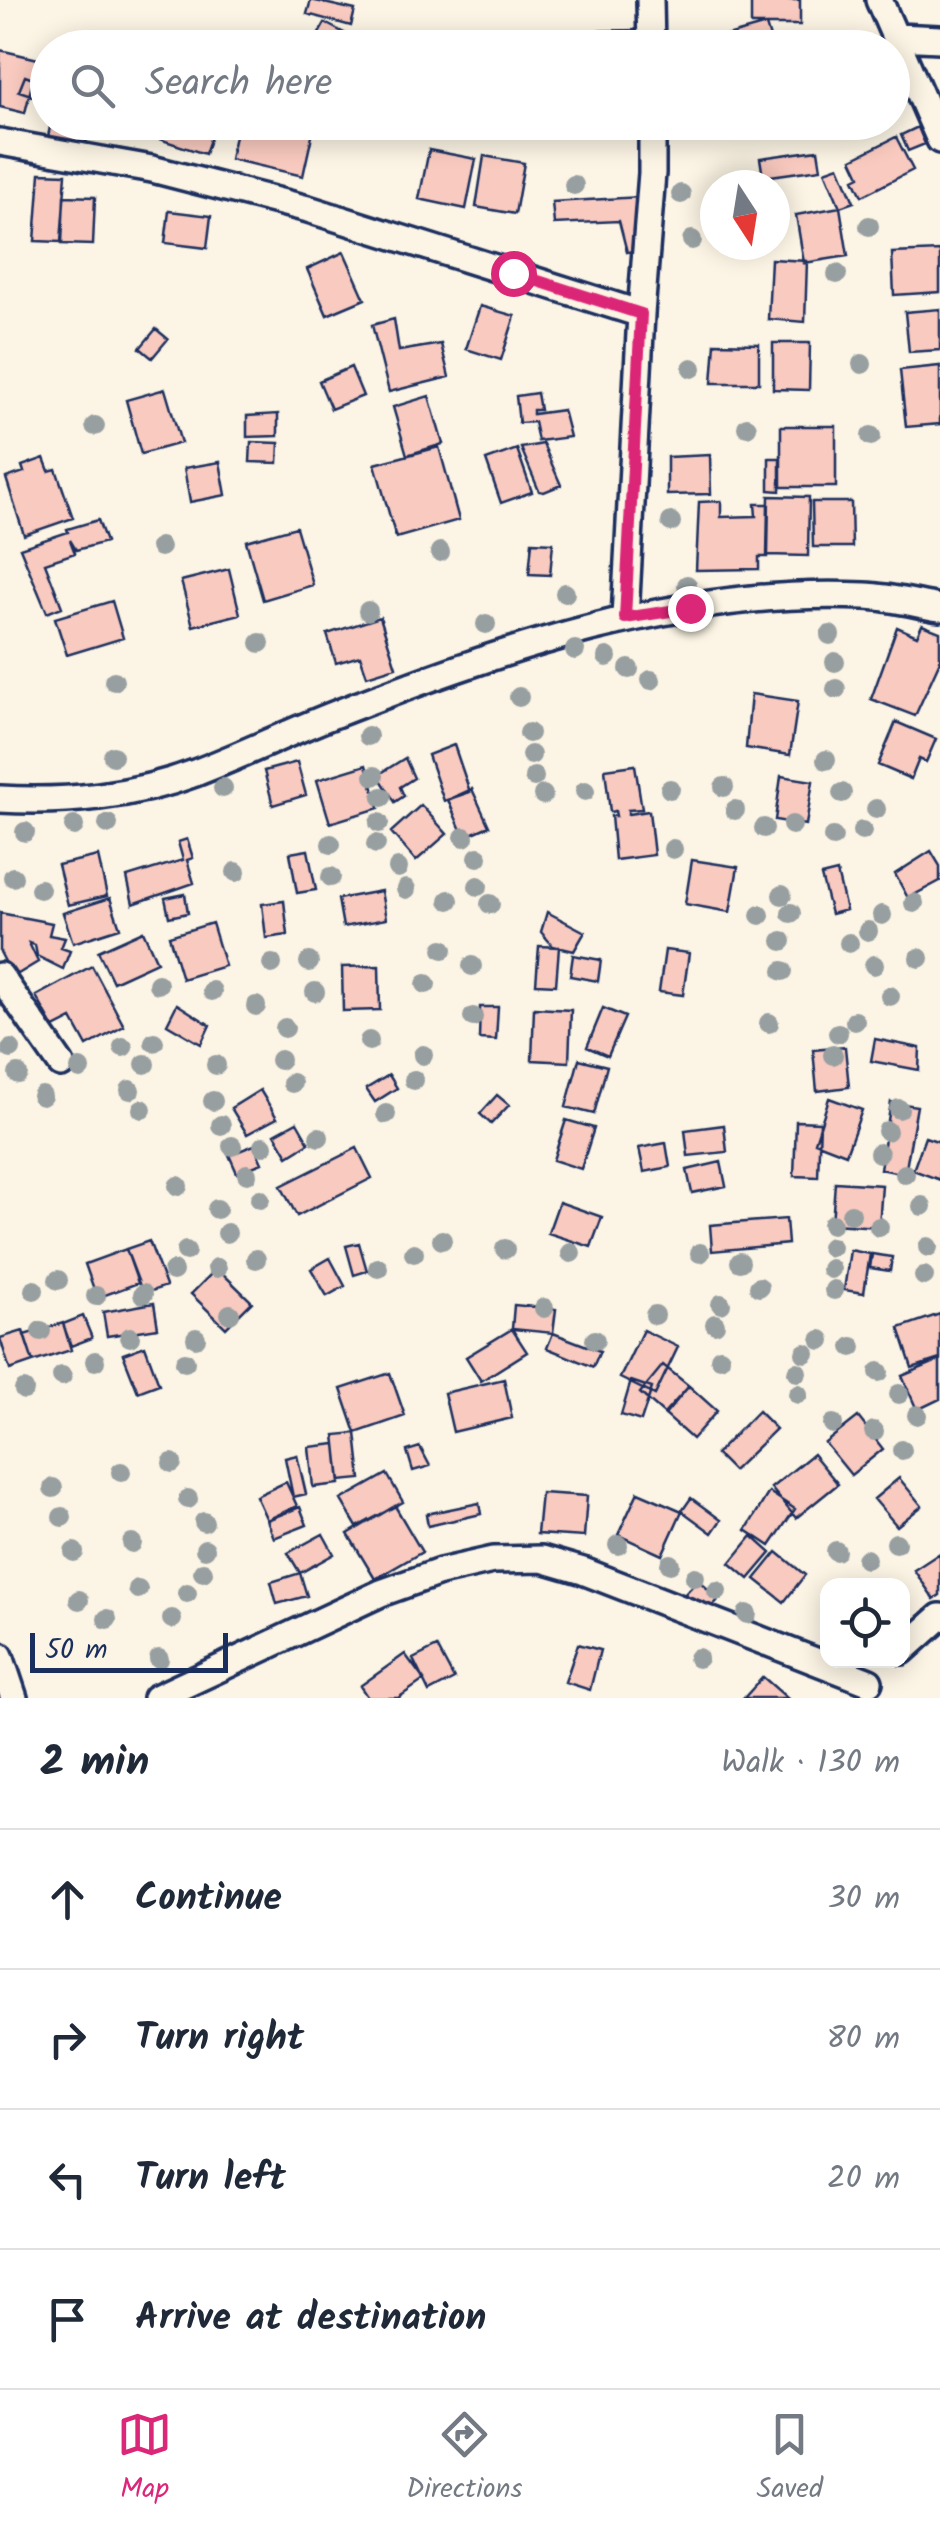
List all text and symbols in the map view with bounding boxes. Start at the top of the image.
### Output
search box [30,30,910,140]
text: Search here [145,55,332,115]
icon: search [65,58,120,113]
north arrow [700,170,790,260]
route start [491,251,537,297]
route end [668,586,714,632]
map controls [820,1578,910,1668]
button: locate [820,1578,910,1668]
scale bar [30,1628,228,1672]
text: 50 m [45,1628,108,1673]
text: 2 min [40,1730,149,1797]
text: Walk · 130 m [721,1738,900,1789]
text: Continue [135,1869,282,1929]
icon: ahead [40,1872,95,1927]
text: 30 m [827,1874,900,1925]
text: Turn right [135,2009,304,2069]
icon: right [40,2012,95,2067]
text: 80 m [826,2014,900,2065]
text: Turn left [135,2149,286,2209]
icon: left [40,2152,95,2207]
text: 20 m [827,2154,900,2205]
text: Arrive at destination [135,2289,486,2349]
icon: arrive [40,2292,95,2347]
tab: Map [117,2407,172,2512]
tab: Directions [406,2407,522,2512]
tab: Saved [757,2407,823,2512]

